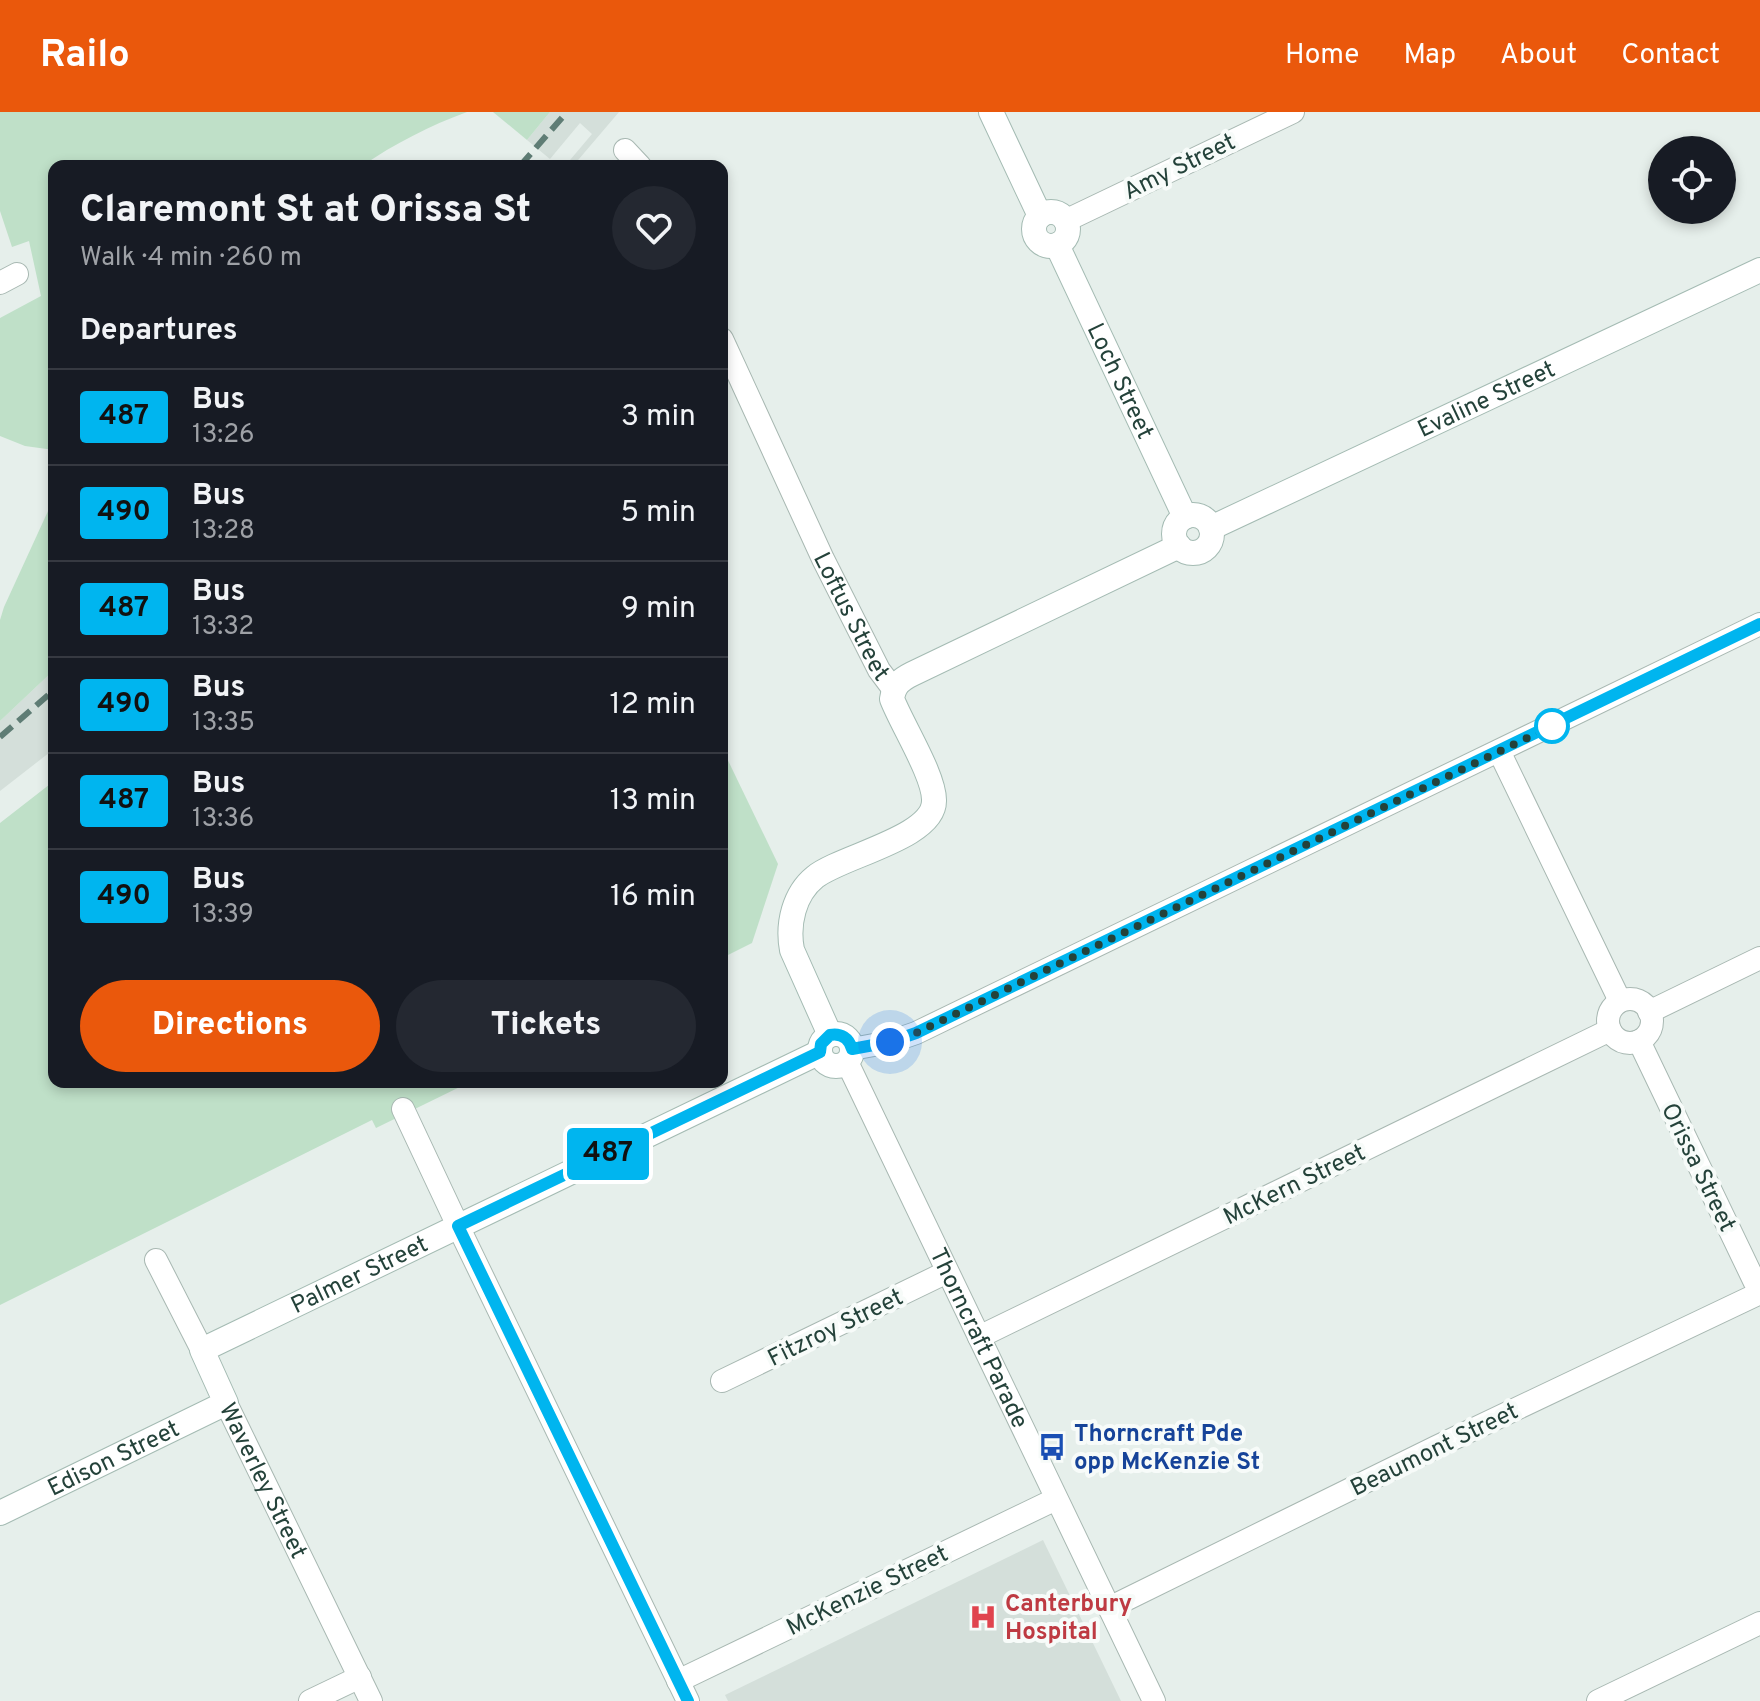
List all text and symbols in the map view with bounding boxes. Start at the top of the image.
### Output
text: Railo [40,32,130,81]
text: Home [1285,38,1359,74]
text: Map [1403,38,1456,74]
text: About [1500,38,1577,74]
text: Contact [1621,38,1720,74]
street label: Amy Street [1119,128,1241,208]
map controls [1648,136,1736,224]
button: locate [1648,136,1736,224]
button: heart [612,186,696,270]
text: Claremont St at Orissa St [80,187,531,236]
text: Walk · 4 min · 260 m [80,242,302,275]
text: Departures [80,313,238,350]
street label: Loch Street [1079,319,1159,444]
street label: Evaline Street [1413,355,1561,446]
text: Bus [192,382,245,419]
text: 487 [99,399,149,435]
text: 3 min [621,399,696,436]
text: 13:26 [192,419,255,452]
text: Bus [192,478,245,515]
text: 490 [97,495,151,531]
text: 5 min [620,495,696,532]
text: 13:28 [192,515,255,548]
street label: Loftus Street [805,548,895,688]
text: Bus [192,574,245,611]
text: 487 [99,591,149,627]
text: 9 min [621,591,696,628]
text: 13:32 [192,611,254,644]
text: Bus [192,670,245,707]
text: 490 [97,687,151,723]
text: 12 min [609,687,696,724]
text: 13:35 [192,707,255,740]
unlabelled marker [1535,709,1569,743]
text: Bus [192,766,245,803]
text: 487 [99,783,149,819]
text: 13 min [610,783,696,820]
text: 13:36 [192,803,254,836]
text: Bus [192,862,245,899]
text: 490 [97,879,151,915]
text: 16 min [610,879,696,916]
text: 13:39 [192,899,254,932]
button: Directions [80,980,380,1072]
button: Tickets [396,980,696,1072]
your location [870,1022,910,1062]
street label: Orissa Street [1653,1099,1741,1237]
line badge: 487 [562,1128,654,1180]
text: 487 [583,1136,633,1172]
street label: McKern Street [1219,1139,1371,1233]
street label: Palmer Street [287,1230,433,1322]
street label: Thorncraft Parade [922,1244,1034,1434]
street label: Fitzroy Street [763,1283,909,1374]
street label: Beaumont Street [1346,1397,1524,1504]
street label: Waverley Street [211,1398,312,1564]
street label: Edison Street [43,1415,185,1504]
place label: Thorncraft Pde opp McKenzie St [1074,1420,1260,1478]
bus stop icon: Thorncraft Pde opp McKenzie St [1037,1432,1067,1462]
street label: McKenzie Street [782,1540,954,1644]
place label: Canterbury Hospital [1005,1590,1132,1648]
hospital icon: Canterbury Hospital [968,1602,998,1632]

